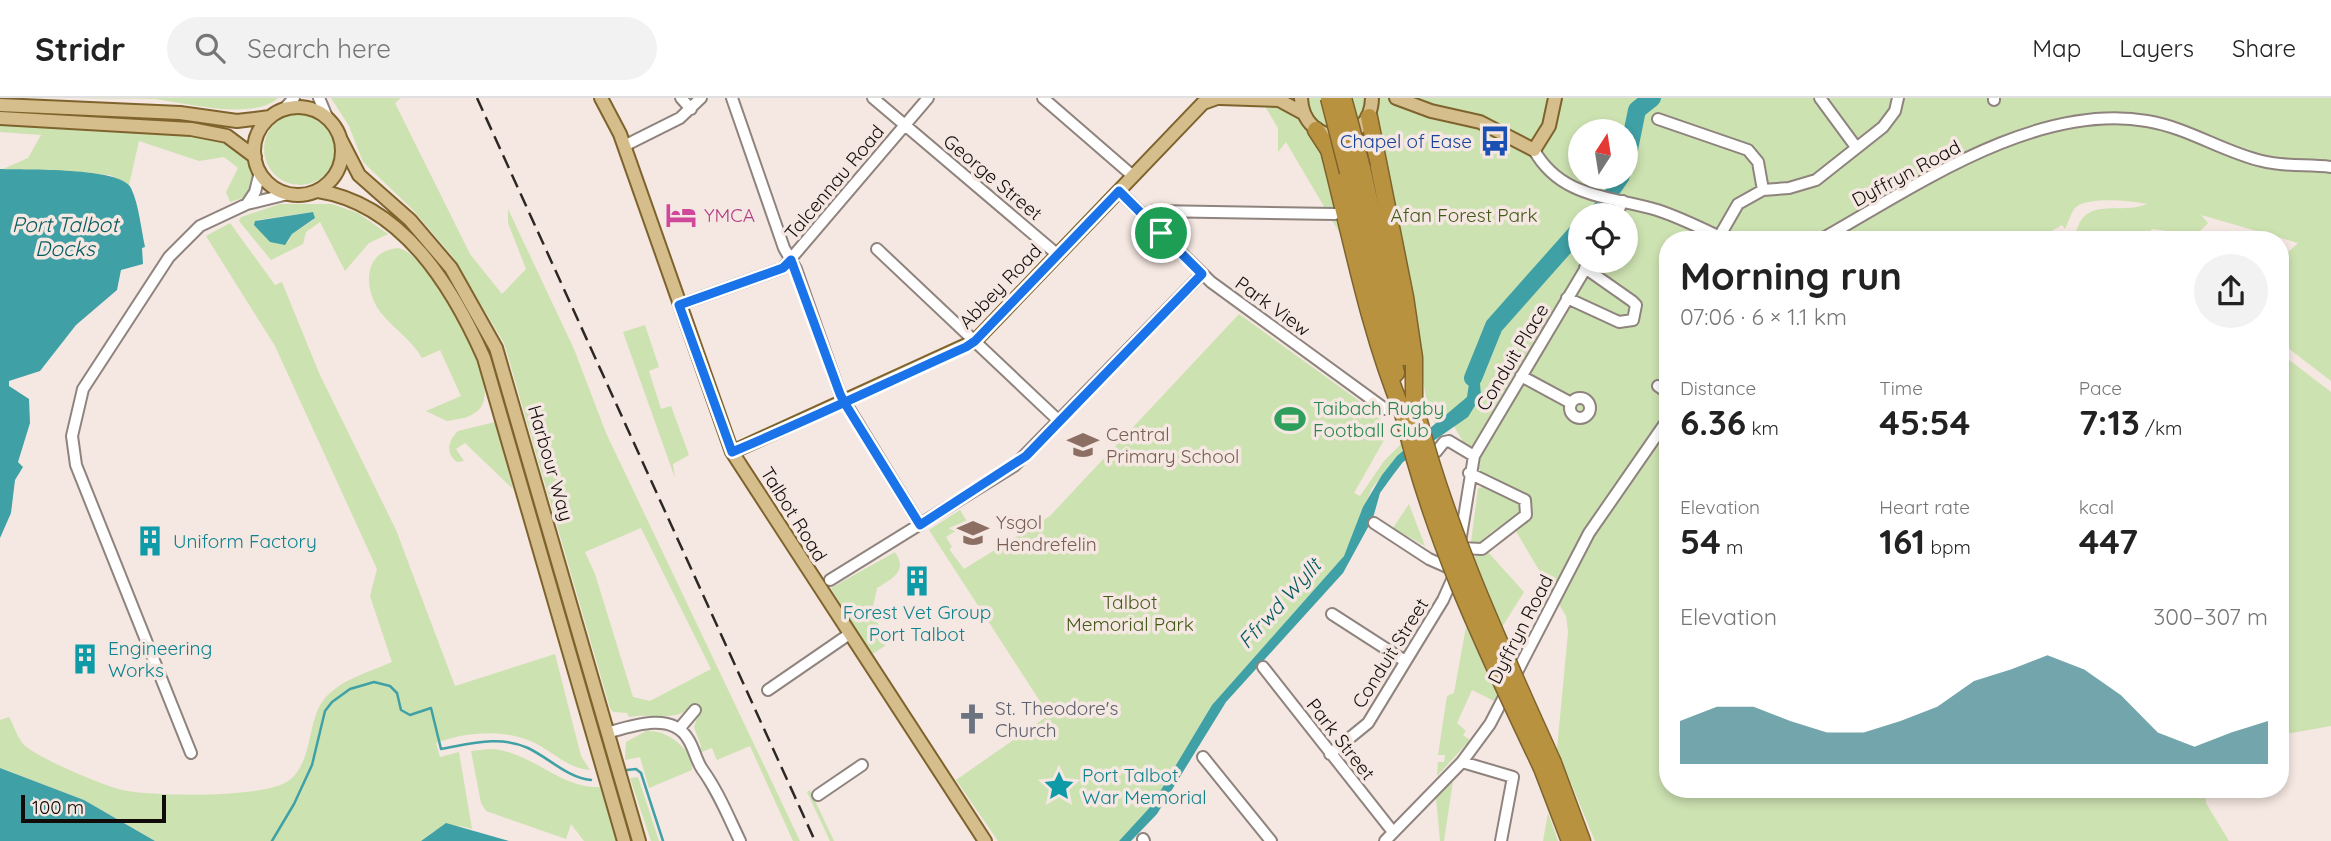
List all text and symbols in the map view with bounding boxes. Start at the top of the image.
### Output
search box [167,17,657,80]
text: Stridr [35,28,125,69]
icon: search [191,29,229,67]
text: Search here [247,32,391,65]
text: Map [2032,33,2081,63]
text: Layers [2119,33,2194,63]
text: Share [2232,33,2296,63]
north arrow [1568,119,1638,189]
map controls [1568,119,1638,273]
street label: Talcennau Road [779,120,889,244]
bus stop icon: Chapel of Ease [1478,124,1512,158]
street label: George Street [939,129,1047,225]
place label: Chapel of Ease [1340,129,1472,153]
street label: Dyffryn Road [1848,134,1964,212]
hotel icon: YMCA [664,198,698,232]
place label: YMCA [704,203,755,227]
pin [1131,203,1191,263]
park label: Afan Forest Park [1390,203,1538,227]
button: locate [1568,203,1638,273]
water label: Port Talbot Docks [12,211,121,261]
icon: arrive [1142,214,1180,252]
street label: Abbey Road [953,238,1047,334]
text: Morning run [1680,252,1902,300]
button: share [2194,254,2268,328]
street label: Park View [1231,271,1315,341]
street label: Conduit Place [1471,299,1553,415]
text: 07:06 · 6 × 1.1 km [1680,302,1847,331]
text: Distance [1680,376,1756,400]
text: Time [1879,376,1923,400]
text: Pace [2079,376,2122,400]
place label: Taibach Rugby Football Club [1313,396,1444,442]
text: 6.36 [1680,400,1746,444]
text: 45:54 [1879,400,1970,444]
text: 7:13 [2079,400,2140,444]
street label: Harbour Way [523,402,579,524]
sports icon: Taibach Rugby Football Club [1273,402,1307,436]
text: km [1746,416,1779,440]
text: /km [2140,416,2182,440]
place label: Central Primary School [1106,422,1239,468]
school or university icon: Central Primary School [1066,428,1100,462]
street label: Talbot Road [755,462,833,566]
text: Elevation [1680,495,1760,519]
text: Heart rate [1879,495,1970,519]
text: kcal [2079,495,2114,519]
place label: Ysgol Hendrefelin [996,510,1097,556]
school or university icon: Ysgol Hendrefelin [956,516,990,550]
text: 54 [1680,519,1721,563]
text: 161 [1879,519,1925,563]
text: 447 [2079,519,2138,563]
building icon: Uniform Factory [133,524,167,558]
place label: Uniform Factory [173,529,317,553]
text: m [1721,535,1743,559]
text: bpm [1925,535,1971,559]
water label: Ffrwd Wyllt [1232,551,1328,653]
building icon: Forest Vet Group Port Talbot [900,564,934,598]
street label: Dyffryn Road [1482,570,1558,688]
park label: Talbot Memorial Park [1066,590,1194,636]
street label: Conduit Street [1347,594,1433,712]
place label: Forest Vet Group Port Talbot [843,600,991,646]
text: Elevation [1680,602,1777,631]
text: 300–307 m [2153,602,2268,631]
place label: Engineering Works [108,636,212,682]
building icon: Engineering Works [68,642,102,676]
street label: Park Street [1302,693,1380,785]
place label: St. Theodore's Church [995,696,1119,742]
church icon: St. Theodore's Church [955,702,989,736]
place label: Port Talbot War Memorial [1082,763,1207,809]
place icon: Port Talbot War Memorial [1042,769,1076,803]
scale bar [21,792,166,824]
text: 100 m [32,795,84,819]

